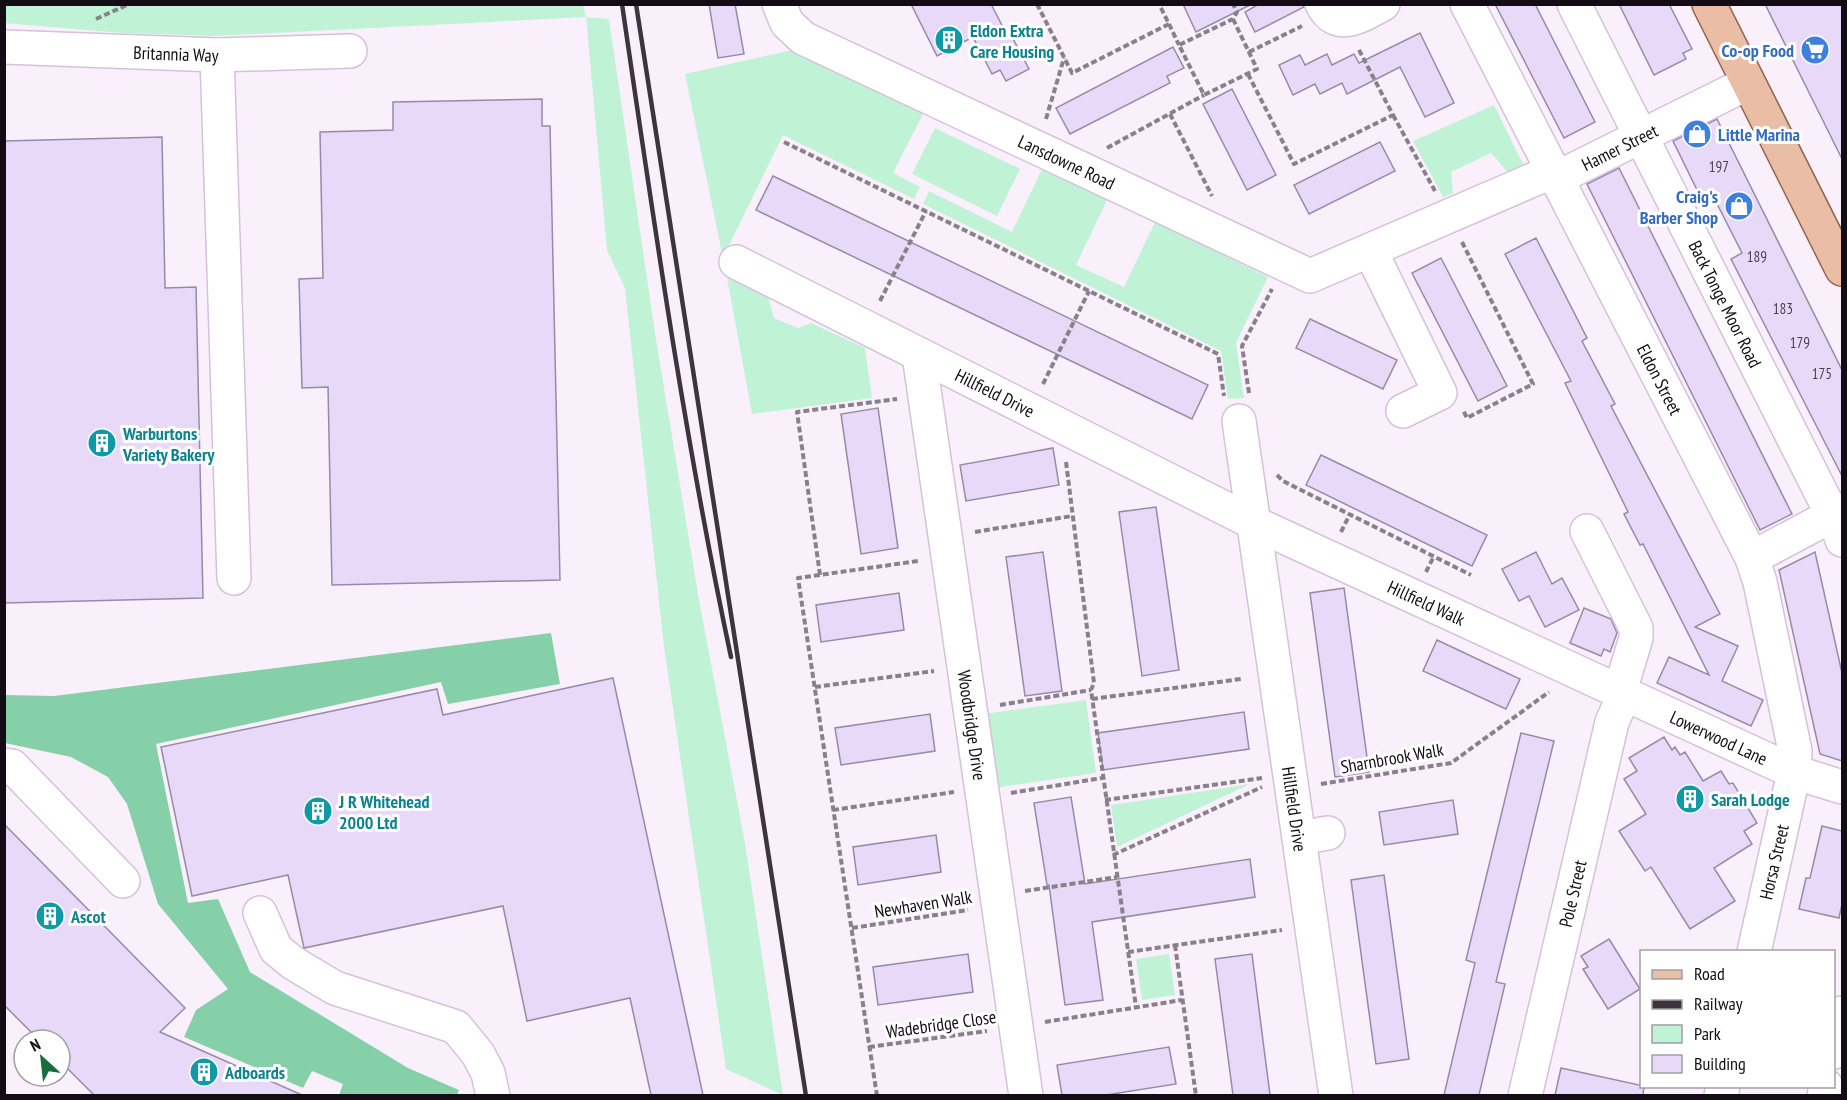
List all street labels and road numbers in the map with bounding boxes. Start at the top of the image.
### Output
street label: Britannia Way [133,40,219,67]
street label: Hamer Street [1578,118,1661,176]
street label: Lansdowne Road [1015,129,1119,194]
street label: Back Tonge Moor Road [1684,236,1767,371]
street label: Eldon Street [1632,340,1688,419]
street label: Hillfield Drive [951,363,1038,422]
street label: Hillfield Walk [1384,575,1469,630]
street label: Woodbridge Drive [953,669,992,782]
street label: Lowerwood Lane [1667,705,1771,770]
street label: Sharnbrook Walk [1339,738,1445,778]
street label: Hillfield Drive [1277,765,1312,853]
street label: Horsa Street [1754,822,1794,902]
street label: Pole Street [1553,858,1591,929]
street label: Newhaven Walk [873,885,973,923]
street label: Wadebridge Close [884,1005,998,1043]

